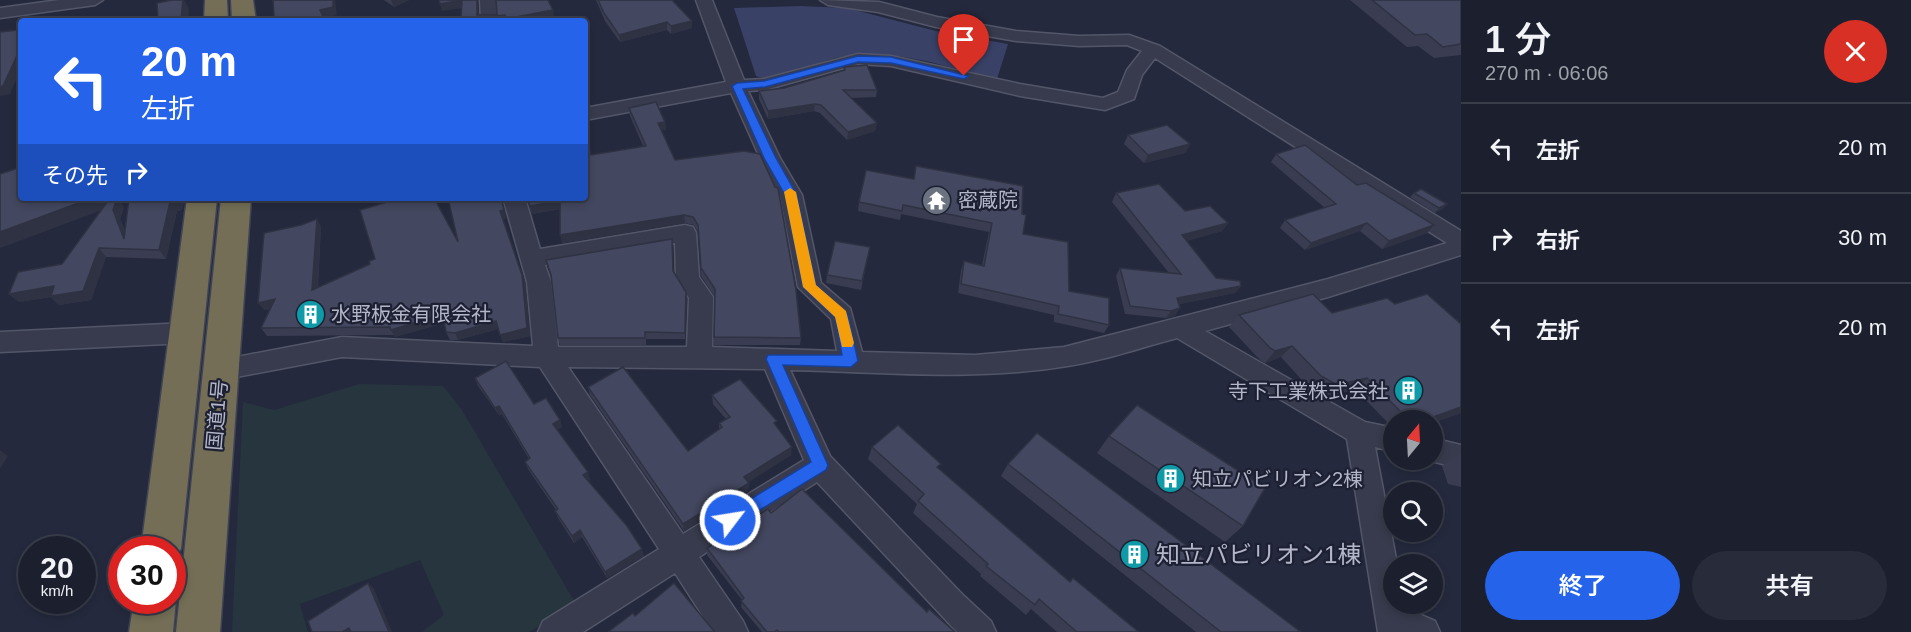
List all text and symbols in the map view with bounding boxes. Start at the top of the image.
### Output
pin [938,14,989,76]
text: 1 分 [1485,19,1551,60]
button: close [1824,20,1887,83]
icon: arrive [947,23,980,56]
text: 20 m [141,38,237,85]
icon: left [42,42,120,120]
text: 270 m · 06:06 [1485,62,1608,84]
text: 左折 [141,94,195,124]
icon: left [1485,132,1518,165]
text: 20 m [1838,135,1887,160]
text: 左折 [1536,138,1580,163]
icon: right [120,156,153,189]
text: その先 [42,163,108,188]
temple icon: 密蔵院 [921,184,953,216]
place label: 密蔵院 [958,189,1018,211]
icon: right [1485,222,1518,255]
text: 30 m [1838,225,1887,250]
text: 右折 [1536,228,1580,253]
building icon: 水野板金有限会社 [294,298,326,330]
place label: 水野板金有限会社 [331,303,491,325]
icon: left [1485,312,1518,345]
text: 20 m [1838,315,1887,340]
text: 左折 [1536,318,1580,343]
building icon: 寺下工業株式会社 [1393,375,1425,407]
street label: 国道1号 [203,379,231,451]
place label: 寺下工業株式会社 [1228,380,1388,402]
north arrow [1383,410,1443,470]
map controls [1383,410,1443,614]
building icon: 知立パビリオン2棟 [1155,463,1187,495]
place label: 知立パビリオン2棟 [1192,468,1363,490]
button: search [1383,482,1443,542]
position arrow [698,488,762,552]
speed limit sign: 30 [108,536,186,614]
building icon: 知立パビリオン1棟 [1119,538,1151,570]
place label: 知立パビリオン1棟 [1156,541,1361,568]
text: 20 [40,551,74,584]
button: 終了 [1485,551,1680,620]
button: 共有 [1692,551,1887,620]
button: layers [1383,554,1443,614]
text: km/h [41,582,73,599]

